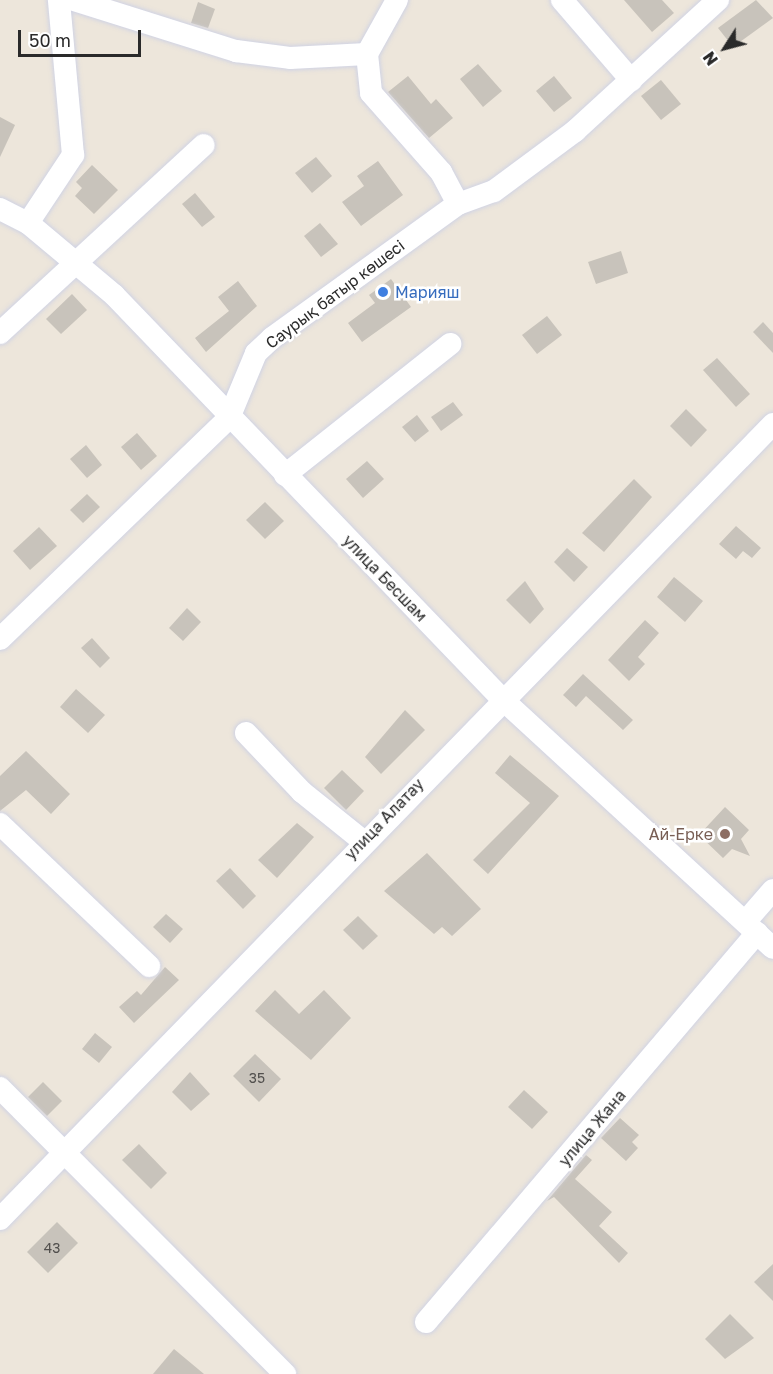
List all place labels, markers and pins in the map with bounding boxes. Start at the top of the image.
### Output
place label: Марияш [395,282,459,302]
marker: Марияш [376,285,390,299]
place label: Ай-Ерке [649,824,713,844]
marker: Ай-Ерке [718,827,732,841]

